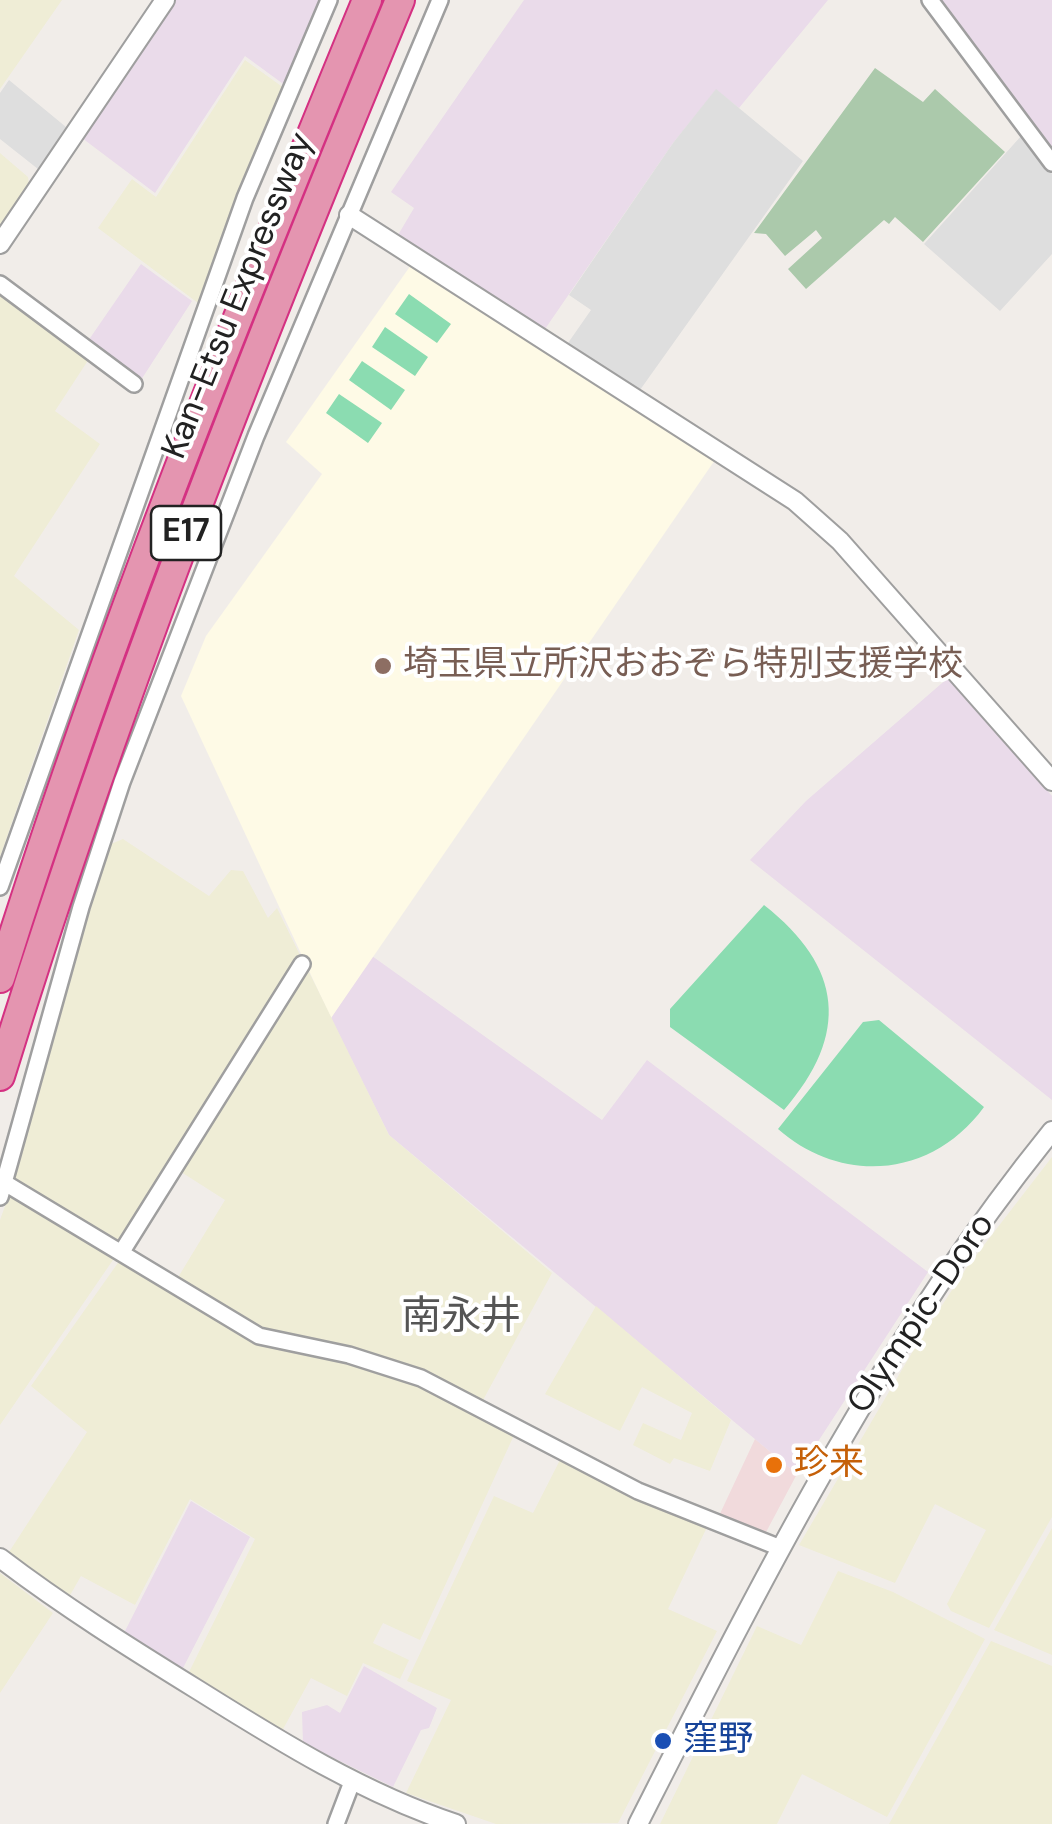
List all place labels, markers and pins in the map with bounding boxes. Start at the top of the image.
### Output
place label: 埼玉県立所沢おおぞら特別支援学校 [403,645,963,687]
marker: 埼玉県立所沢おおぞら特別支援学校 [372,655,394,677]
place label: 珍来 [794,1444,864,1486]
marker: 珍来 [763,1454,785,1476]
place label: 窪野 [683,1720,753,1762]
marker: 窪野 [652,1730,674,1752]

